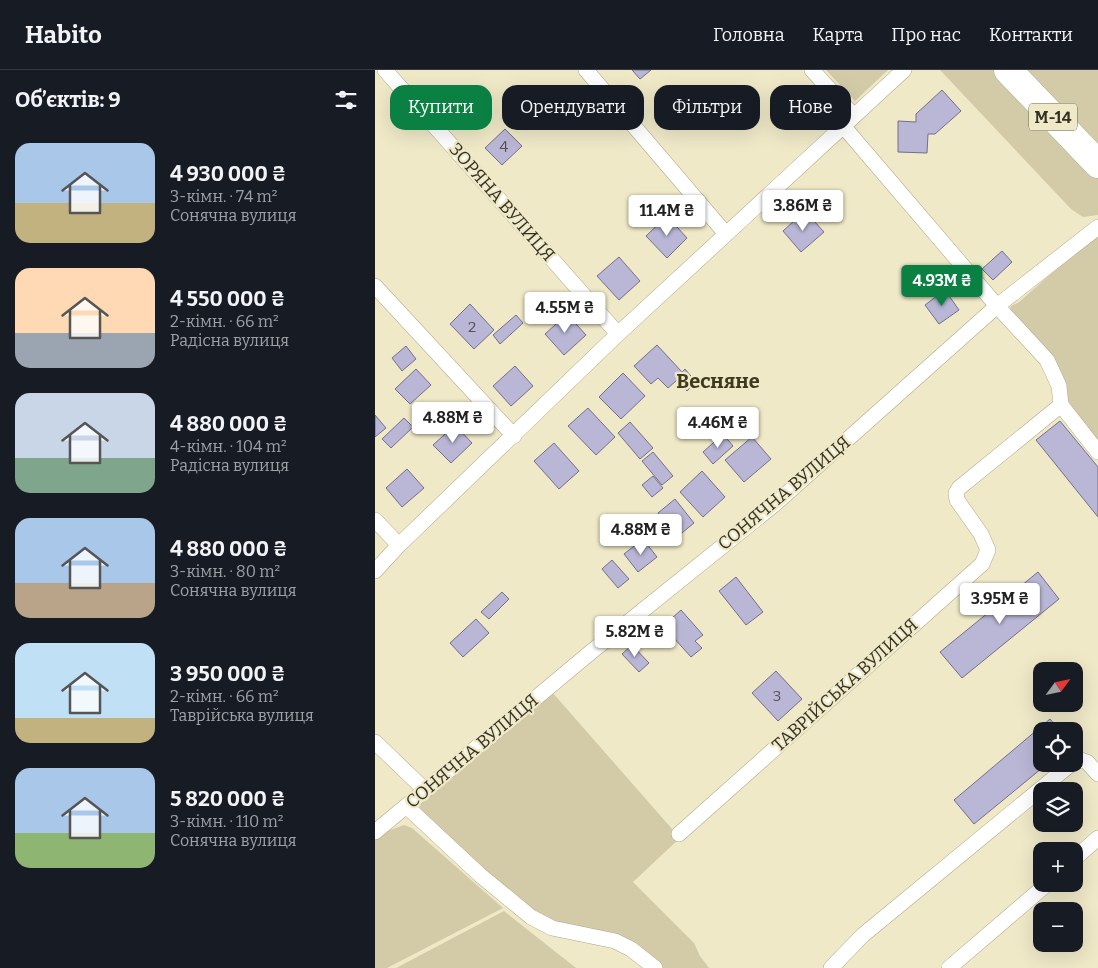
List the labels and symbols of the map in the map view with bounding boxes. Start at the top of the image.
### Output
road number: М-14 [1029,104,1077,131]
street label: ЗОРЯНА ВУЛИЦЯ [445,138,559,266]
house number: 4 [500,138,509,156]
pin: 3.86M ₴ [757,190,849,232]
pin: 11.4M ₴ [621,194,713,237]
pin: 4.93M ₴ [896,264,988,307]
pin: 4.55M ₴ [519,292,611,334]
house number: 2 [468,318,476,336]
district label: Весняне [676,369,760,393]
pin: 4.88M ₴ [407,402,499,444]
pin: 4.46M ₴ [672,406,764,449]
street label: СОНЯЧНА ВУЛИЦЯ [713,431,855,555]
pin: 4.88M ₴ [595,514,687,556]
pin: 3.95M ₴ [954,582,1046,625]
street label: ТАВРІЙСЬКА ВУЛИЦЯ [768,614,922,756]
pin: 5.82M ₴ [589,616,681,658]
north arrow [1033,662,1083,712]
house number: 3 [773,687,781,705]
street label: СОНЯЧНА ВУЛИЦЯ [401,689,543,813]

